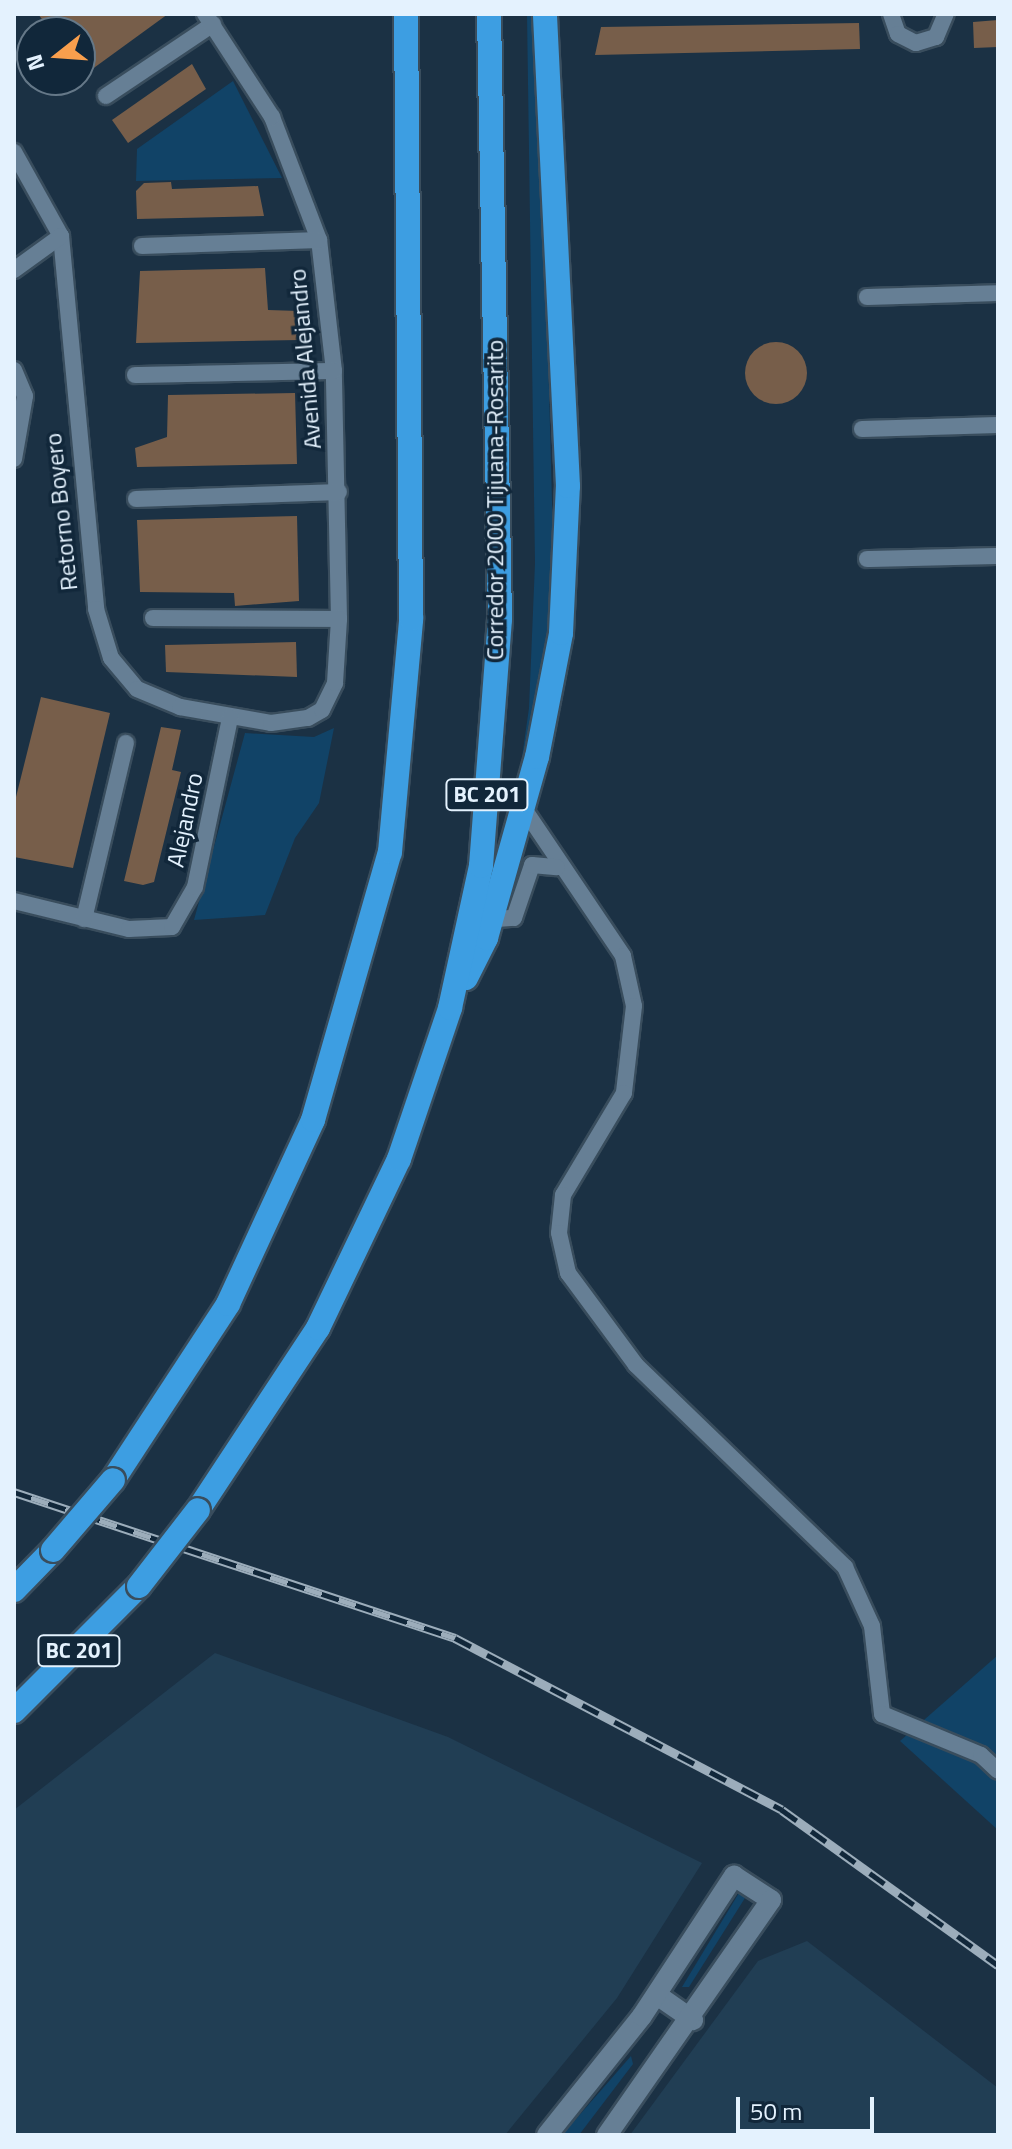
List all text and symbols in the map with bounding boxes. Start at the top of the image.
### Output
north arrow [16,16,96,96]
text: N [16,50,53,75]
street label: Avenida Alejandro [283,268,327,450]
street label: Corredor 2000 Tijuana-Rosarito [481,340,509,660]
street label: Retorno Boyero [38,432,84,592]
street label: Alejandro [161,770,209,870]
road number: BC 201 [445,777,529,813]
road number: BC 201 [37,1633,121,1669]
scale bar [740,2081,878,2131]
text: 50 m [750,2093,802,2129]

